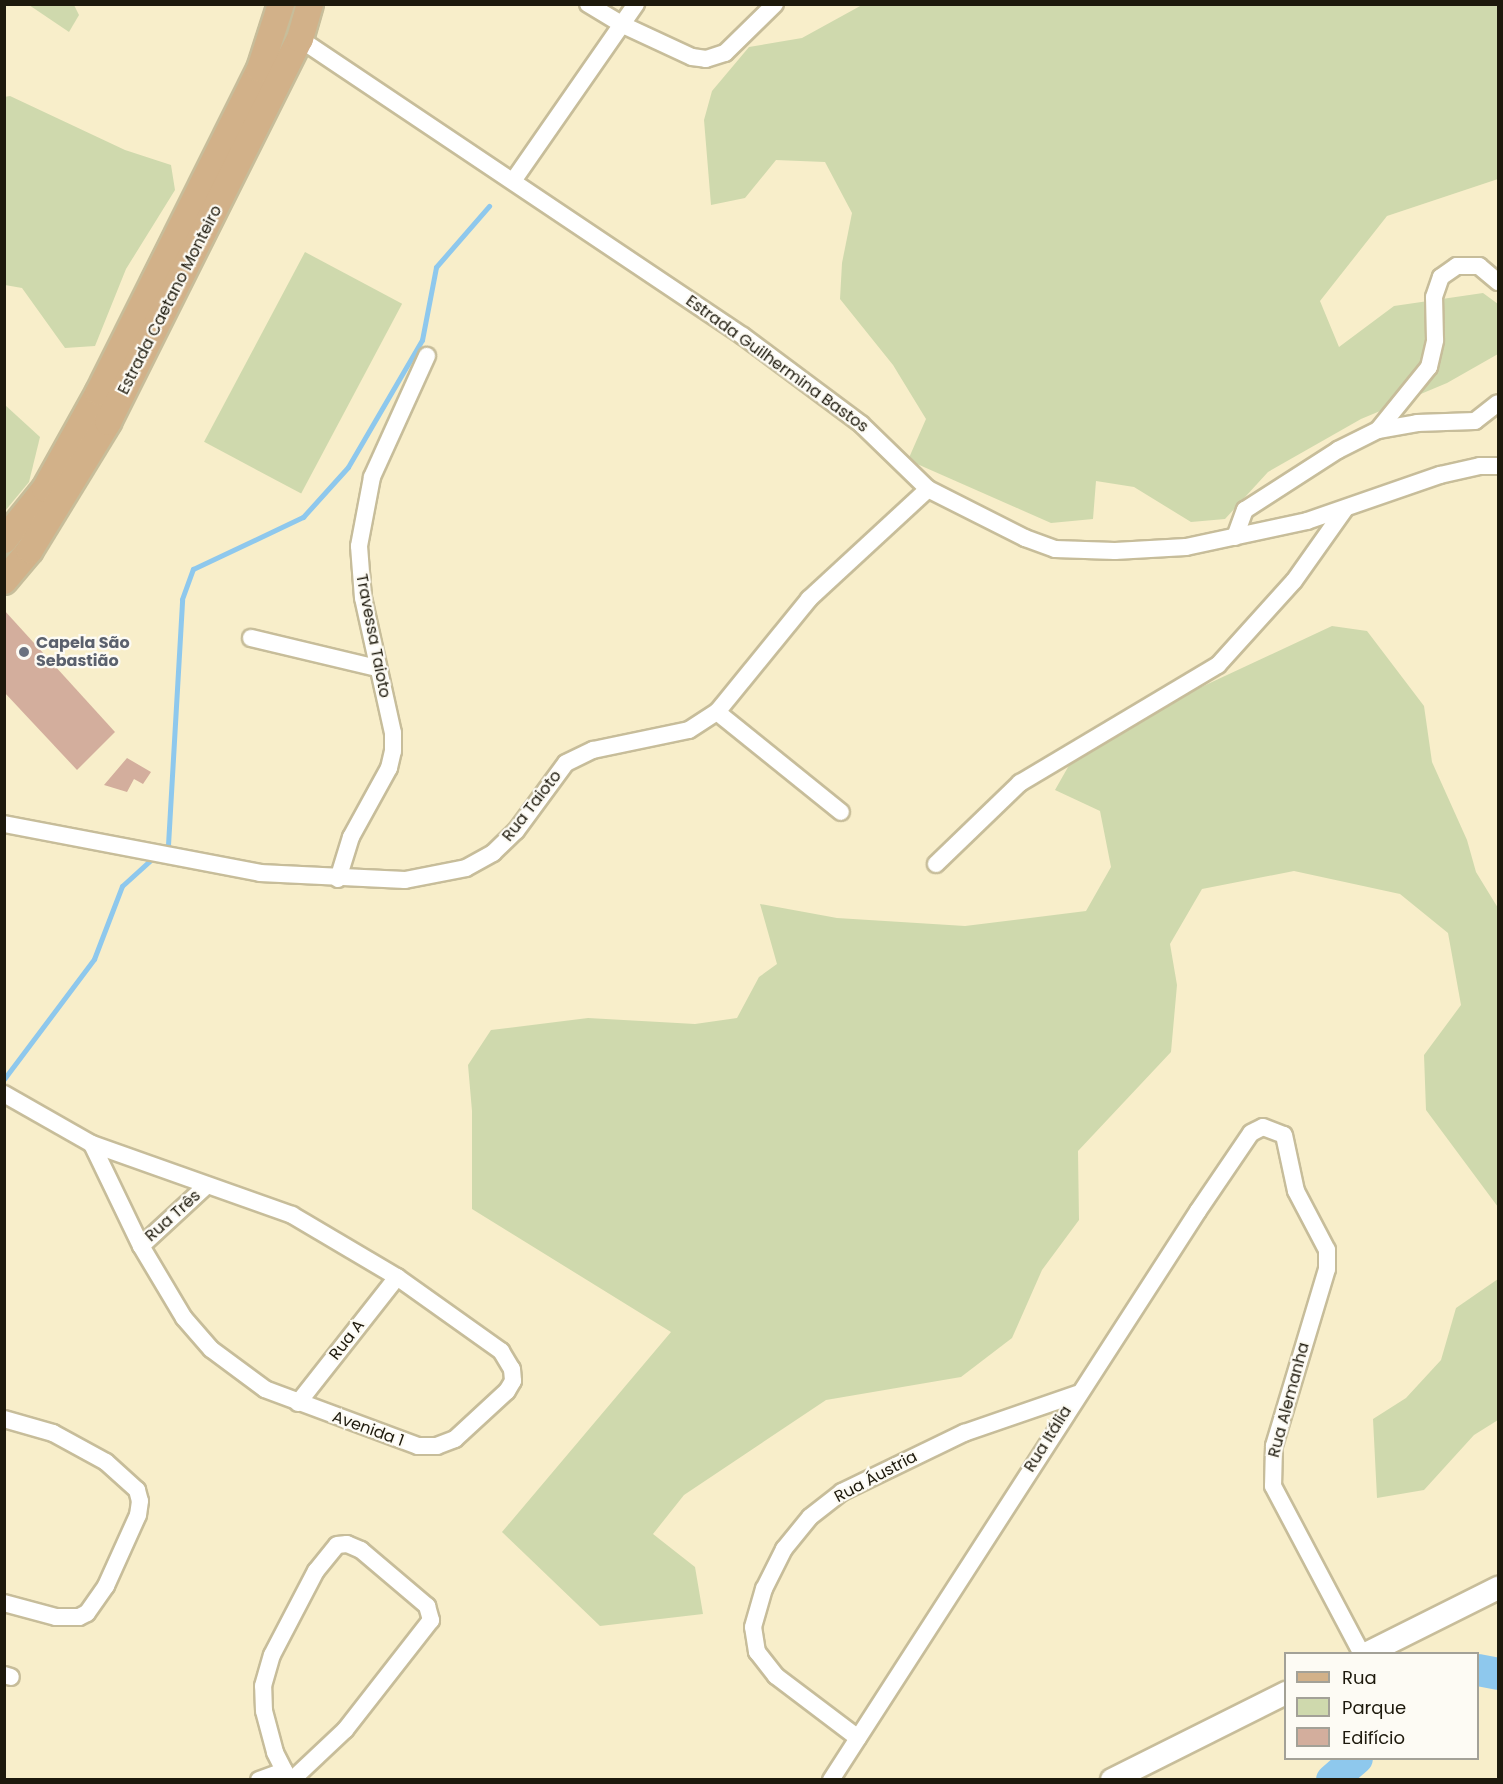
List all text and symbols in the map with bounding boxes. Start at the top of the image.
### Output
street label: Estrada Caetano Monteiro [114,202,226,398]
street label: Estrada Guilhermina Bastos [682,291,872,437]
street label: Travessa Taioto [352,572,394,700]
place label: Capela São Sebastião [36,633,130,671]
marker: Capela São Sebastião [17,645,31,659]
street label: Rua Taioto [498,767,566,845]
street label: Rua Três [141,1186,205,1246]
street label: Rua A [325,1316,369,1364]
street label: Rua Alemanha [1264,1340,1314,1460]
street label: Rua Itália [1020,1402,1076,1476]
street label: Avenida 1 [330,1407,406,1451]
street label: Rua Áustria [831,1447,921,1507]
legend [1284,1652,1479,1760]
text: Rua [1342,1665,1377,1690]
text: Parque [1342,1695,1406,1720]
text: Edifício [1342,1725,1405,1750]

